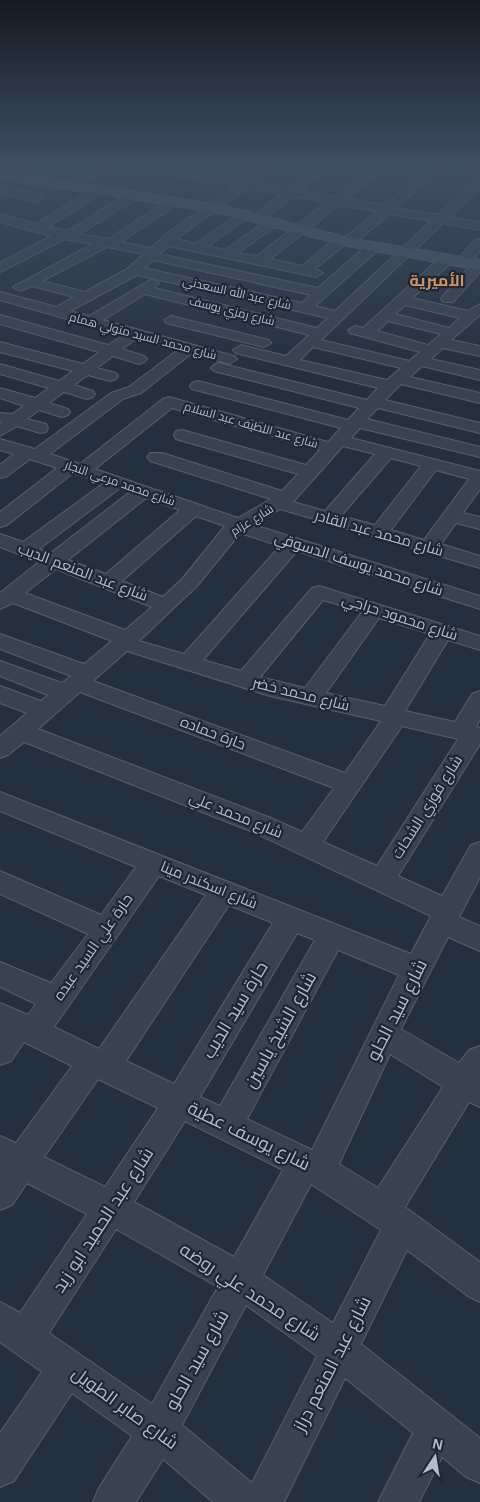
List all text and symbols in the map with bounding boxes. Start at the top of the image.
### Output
district label: الأميرية [409,272,465,290]
street label: شارع عبد الله السعدني [181,273,293,315]
street label: شارع رمزي يوسف [187,294,276,331]
street label: شارع محمد السيد متولي همام [67,310,218,365]
street label: شارع عبد اللطيف عبد السلام [182,399,320,452]
street label: شارع محمد مرعي النجار [61,457,177,511]
street label: شارع عزام [228,501,277,540]
street label: شارع محمد عبد القادر [311,506,445,562]
street label: شارع محمد يوسف الدسوقي [272,528,445,603]
street label: شارع عبد المنعم الديب [15,539,150,607]
street label: شارع محمود حراجي [339,590,460,647]
street label: شارع محمد خضر [249,673,351,717]
street label: حارة حماده [178,712,248,754]
street label: شارع فوزي الشحات [388,752,469,864]
street label: شارع محمد علي [186,788,285,845]
street label: شارع اسكندر مينا [157,857,260,914]
street label: حارة علي السيد عبده [49,890,139,1006]
street label: شارع سيد الحلو [363,956,433,1065]
street label: حارة سيد الديب [198,958,273,1063]
street label: شارع الشيخ ياسين [240,968,322,1093]
street label: شارع يوسف عطية [184,1098,314,1176]
street label: شارع عبد الحميد ابو زيد [49,1144,159,1297]
street label: شارع محمد علي روضه [174,1239,324,1348]
street label: شارع عبد المنعم دراز [289,1293,377,1437]
street label: شارع سيد الحلو [161,1306,234,1414]
street label: شارع صابر الطويل [67,1363,182,1455]
north arrow [410,1432,460,1482]
text: N [431,1435,444,1453]

